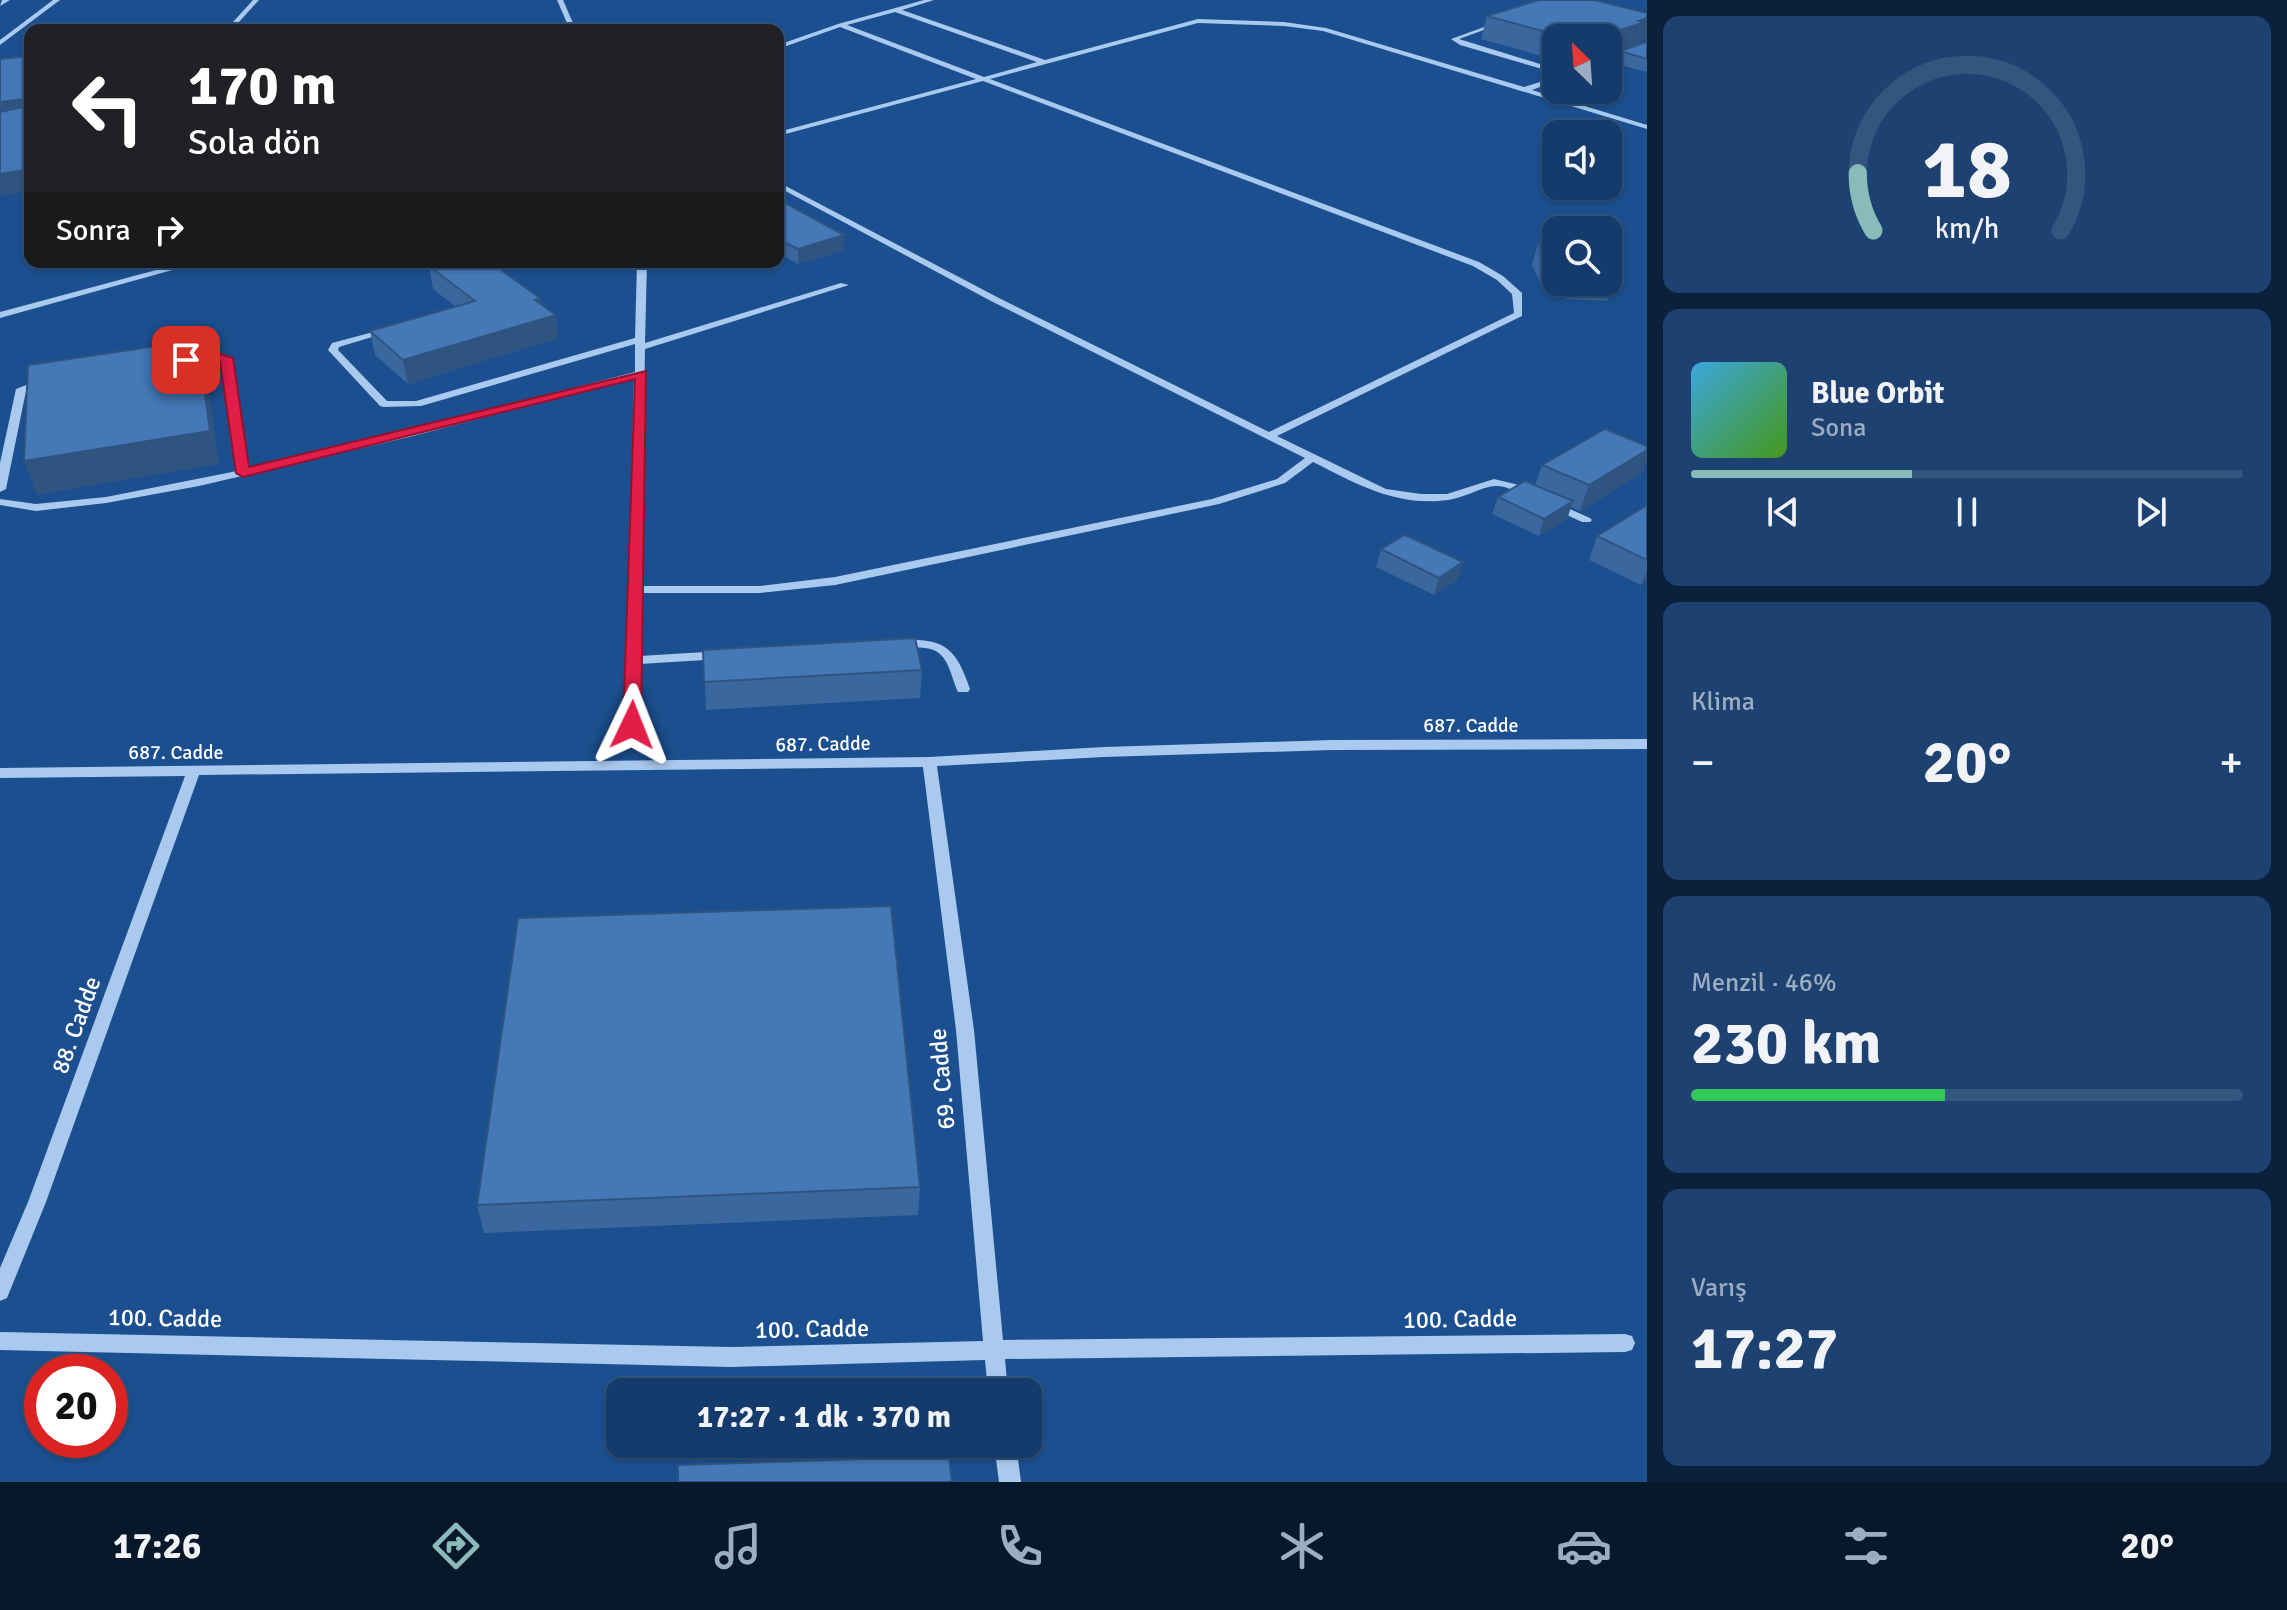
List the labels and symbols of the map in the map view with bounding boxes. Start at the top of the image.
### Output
north arrow [1542,24,1622,104]
pin [152,326,220,394]
position arrow [590,683,674,767]
street label: 687. Cadde [1423,713,1519,738]
street label: 687. Cadde [775,731,871,757]
street label: 687. Cadde [128,740,224,765]
street label: 88. Cadde [45,972,107,1078]
street label: 69. Cadde [923,1027,961,1131]
street label: 100. Cadde [108,1302,222,1334]
street label: 100. Cadde [1403,1303,1517,1335]
street label: 100. Cadde [755,1313,869,1345]
speed limit sign: 20 [24,1354,128,1458]

